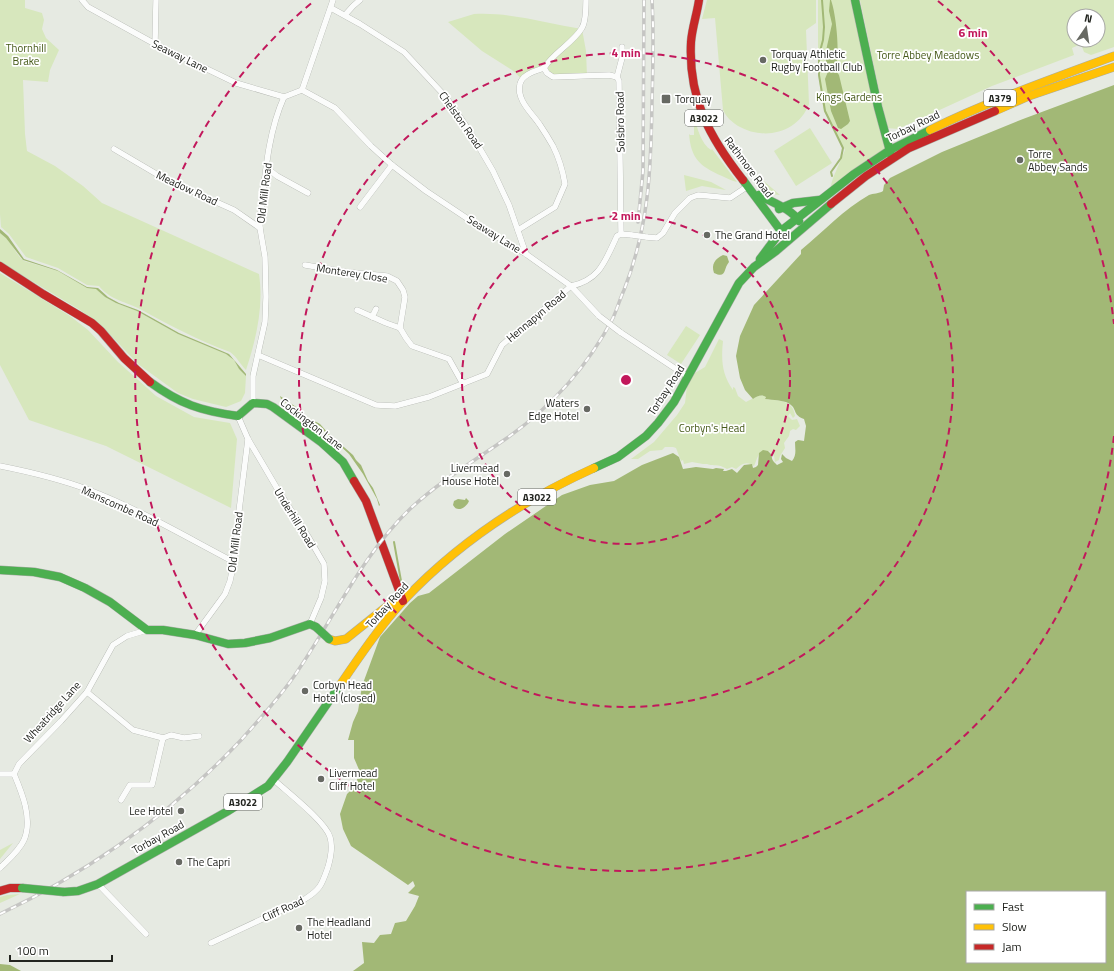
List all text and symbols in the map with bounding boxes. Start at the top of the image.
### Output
north arrow [1066,8,1106,48]
text: N [1083,10,1094,27]
text: 6 min [958,23,988,42]
street label: Seaway Lane [149,35,211,77]
park label: Thornhill Brake [6,40,46,69]
text: 4 min [611,43,641,62]
place label: Torquay Athletic Rugby Football Club [771,46,863,75]
park label: Torre Abbey Meadows [877,47,979,63]
marker: Torquay Athletic Rugby Football Club [758,55,768,65]
street label: Chelston Road [435,88,487,152]
park label: Kings Gardens [816,89,882,105]
road number: A379 [984,90,1016,106]
street label: Solsbro Road [611,91,629,153]
place label: Torquay [675,91,712,107]
marker: Torquay [660,93,672,105]
street label: Torbay Road [884,106,942,146]
road number: A3022 [685,110,723,126]
street label: Rathmore Road [721,133,777,201]
place label: Torre Abbey Sands [1028,146,1088,175]
marker: Torre Abbey Sands [1015,155,1025,165]
street label: Old Mill Road [252,162,276,224]
street label: Meadow Road [154,167,221,209]
text: 2 min [611,206,641,225]
street label: Seaway Lane [464,211,524,257]
place label: The Grand Hotel [715,227,790,243]
marker: The Grand Hotel [702,230,712,240]
street label: Monterey Close [315,259,389,287]
street label: Hennapyn Road [503,286,569,346]
street label: Torbay Road [644,362,688,418]
centre of rings [619,373,633,387]
street label: Cockington Lane [277,394,347,454]
place label: Waters Edge Hotel [528,395,579,424]
marker: Waters Edge Hotel [582,404,592,414]
park label: Corbyn's Head [679,420,745,436]
place label: Livermead House Hotel [442,460,499,489]
marker: Livermead House Hotel [502,469,512,479]
street label: Manscombe Road [79,482,161,530]
street label: Underhill Road [270,485,320,551]
road number: A3022 [518,489,556,505]
street label: Old Mill Road [223,511,247,573]
street label: Torbay Road [362,578,412,632]
street label: Wheatridge Lane [20,677,84,747]
place label: Corbyn Head Hotel (closed) [313,677,376,706]
marker: Corbyn Head Hotel (closed) [300,686,310,696]
place label: Livermead Cliff Hotel [329,765,377,794]
marker: Livermead Cliff Hotel [316,774,326,784]
road number: A3022 [224,794,262,810]
place label: Lee Hotel [129,803,173,819]
marker: Lee Hotel [176,806,186,816]
street label: Torbay Road [129,816,187,858]
place label: The Capri [187,854,230,870]
marker: The Capri [174,857,184,867]
legend [966,891,1106,963]
street label: Cliff Road [259,892,307,926]
text: Fast [1002,897,1025,916]
place label: The Headland Hotel [307,914,371,943]
text: Slow [1002,917,1027,936]
marker: The Headland Hotel [294,923,304,933]
scale bar [10,937,112,963]
text: Jam [1002,937,1022,956]
text: 100 m [16,941,49,960]

